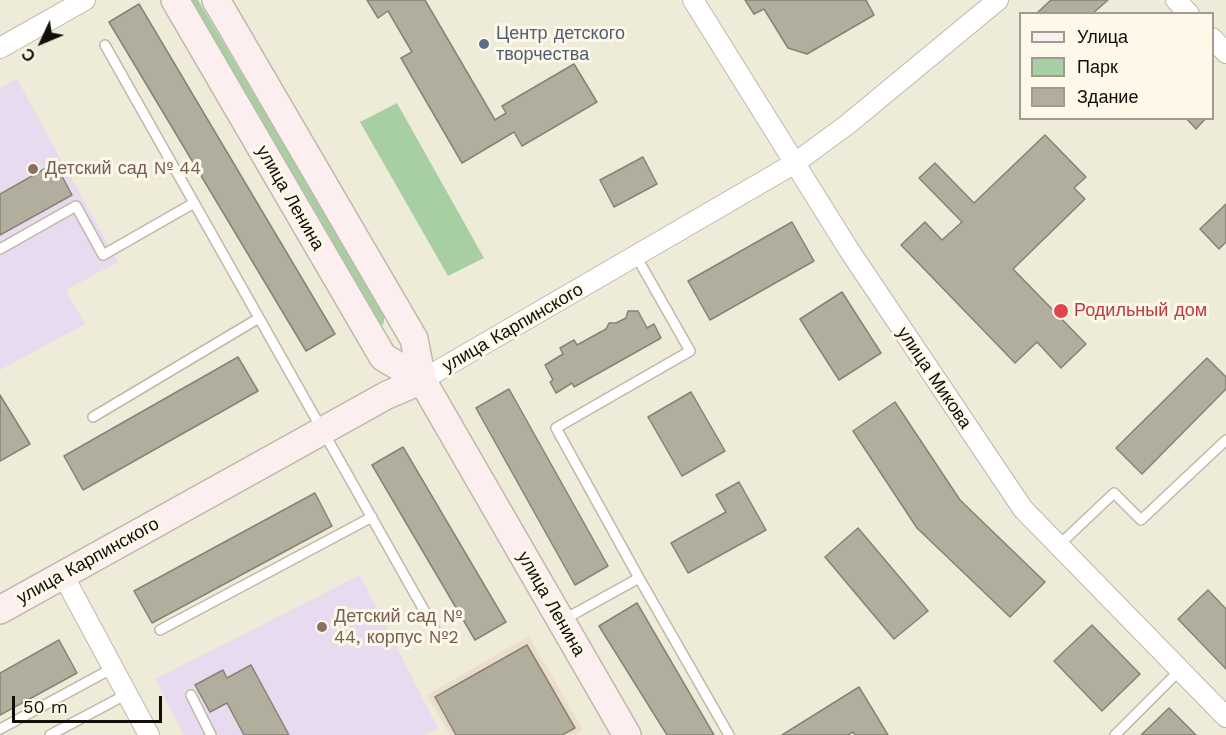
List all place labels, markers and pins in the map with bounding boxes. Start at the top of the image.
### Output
place label: Центр детского творчества [496,23,625,66]
marker: Центр детского творчества [477,37,491,51]
place label: Детский сад № 44 [45,158,201,180]
marker: Детский сад № 44 [26,162,40,176]
place label: Родильный дом [1074,300,1207,322]
marker: Родильный дом [1052,302,1070,320]
place label: Детский сад № 44, корпус №2 [334,606,462,648]
marker: Детский сад № 44, корпус №2 [315,620,329,634]

